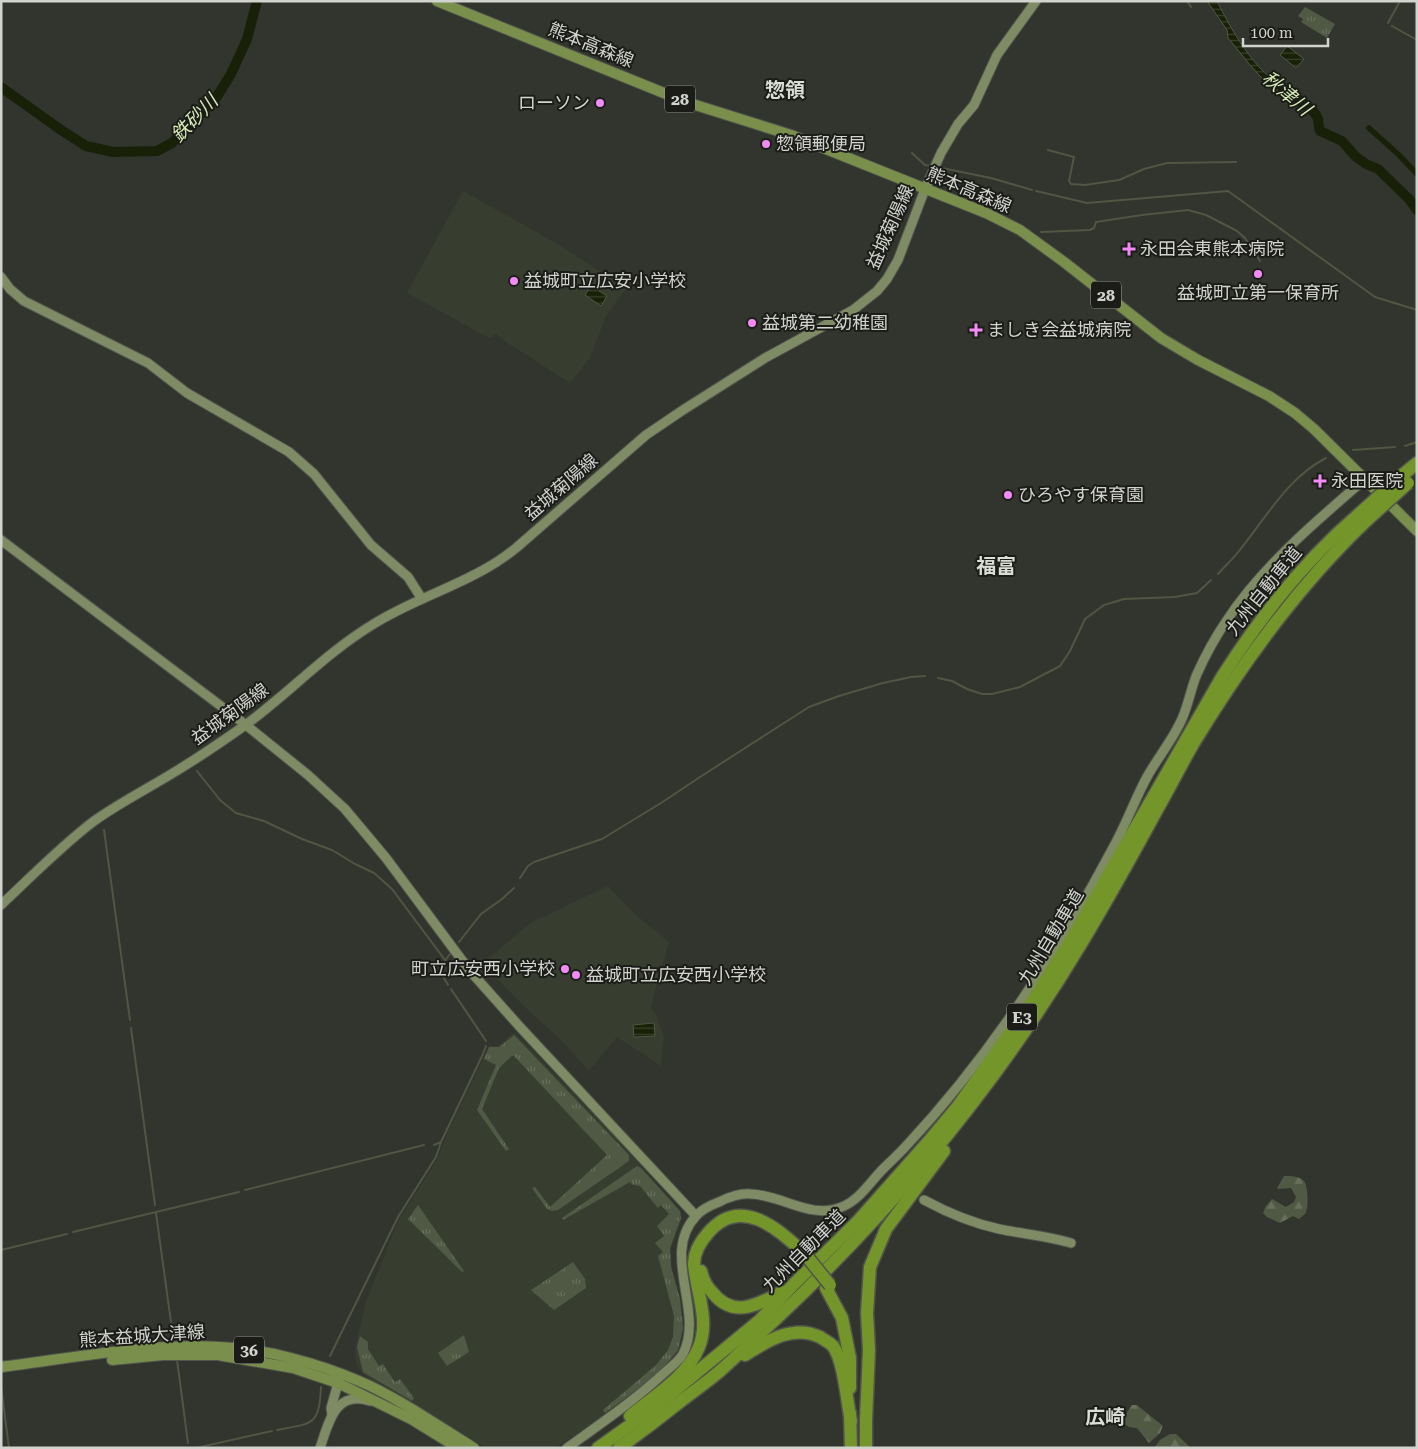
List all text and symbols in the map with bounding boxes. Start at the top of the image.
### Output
scale bar [1243,15,1328,47]
street label: 熊本高森線 [546,18,637,71]
text: 100 m [1250,24,1293,42]
water label: 秋津川 [1257,66,1317,122]
district label: 惣領 [765,78,805,102]
road number: 28 [665,86,695,112]
water label: 鉄砂川 [166,88,224,147]
place label: ローソン [518,92,590,113]
marker: ローソン [594,97,606,109]
place label: 惣領郵便局 [776,133,866,154]
marker: 惣領郵便局 [760,138,772,150]
street label: 熊本高森線 [924,162,1015,217]
street label: 益城菊陽線 [862,181,917,272]
place label: 永田会東熊本病院 [1140,238,1284,259]
marker: 永田会東熊本病院 [1122,242,1136,256]
marker: 益城町立第一保育所 [1252,268,1264,280]
place label: 益城町立広安小学校 [524,270,686,291]
marker: 益城町立広安小学校 [508,275,520,287]
road number: 28 [1091,282,1121,308]
place label: 益城町立第一保育所 [1177,282,1339,303]
place label: 益城第二幼稚園 [762,312,888,333]
marker: 益城第二幼稚園 [746,317,758,329]
place label: ましき会益城病院 [987,319,1131,340]
marker: ましき会益城病院 [969,323,983,337]
street label: 益城菊陽線 [520,449,602,524]
place label: 永田医院 [1331,470,1403,491]
marker: 永田医院 [1313,474,1327,488]
place label: ひろやす保育園 [1018,484,1144,505]
marker: ひろやす保育園 [1002,489,1014,501]
street label: 九州自動車道 [1221,542,1306,639]
district label: 福富 [976,554,1016,578]
street label: 益城菊陽線 [187,679,272,749]
street label: 九州自動車道 [1014,885,1087,988]
place label: 町立広安西小学校 [411,958,555,979]
marker: 町立広安西小学校 [559,963,571,975]
place label: 益城町立広安西小学校 [586,964,766,985]
marker: 益城町立広安西小学校 [570,969,582,981]
road number: E3 [1007,1004,1037,1030]
street label: 九州自動車道 [758,1205,849,1296]
street label: 熊本益城大津線 [78,1321,206,1350]
road number: 36 [234,1336,264,1364]
district label: 広崎 [1085,1405,1125,1429]

